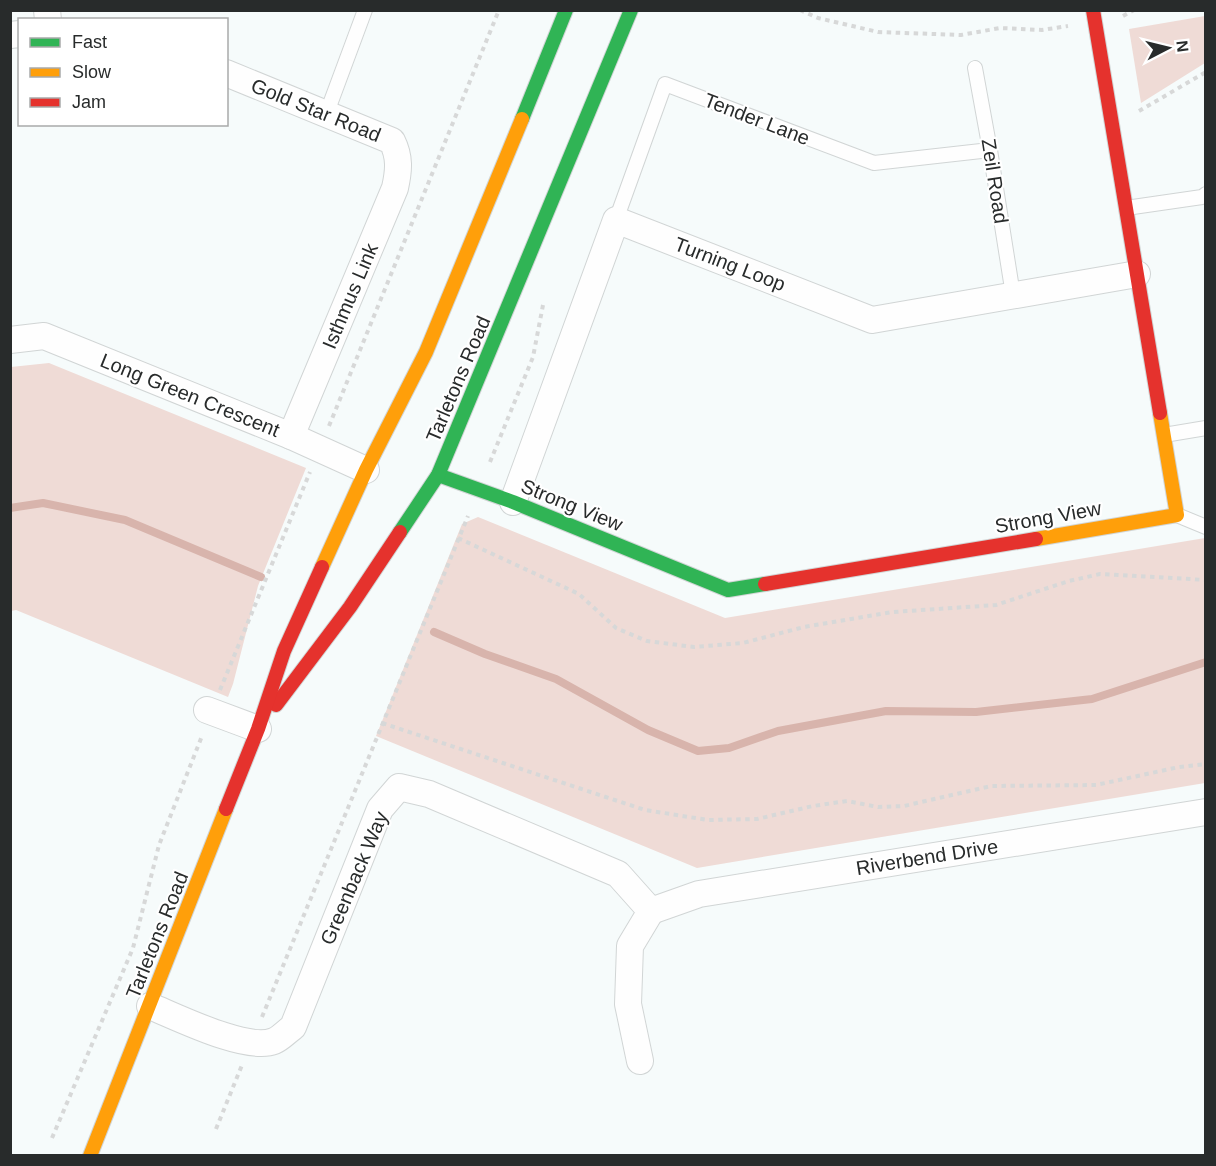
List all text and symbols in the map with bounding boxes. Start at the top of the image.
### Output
legend [18,18,228,126]
north arrow [1138,18,1198,78]
text: Fast [72,32,107,52]
text: N [1173,39,1192,53]
text: Slow [72,62,112,82]
street label: Gold Star Road [248,74,384,146]
street label: Tender Lane [701,89,813,149]
text: Jam [72,92,106,112]
street label: Zeil Road [977,137,1013,225]
street label: Turning Loop [671,233,789,295]
street label: Isthmus Link [318,239,382,352]
street label: Tarletons Road [422,313,494,445]
street label: Long Green Crescent [97,349,283,441]
street label: Strong View [518,475,626,536]
street label: Strong View [993,497,1103,537]
street label: Greenback Way [316,808,392,948]
street label: Riverbend Drive [854,835,1000,879]
street label: Tarletons Road [122,869,192,1001]

